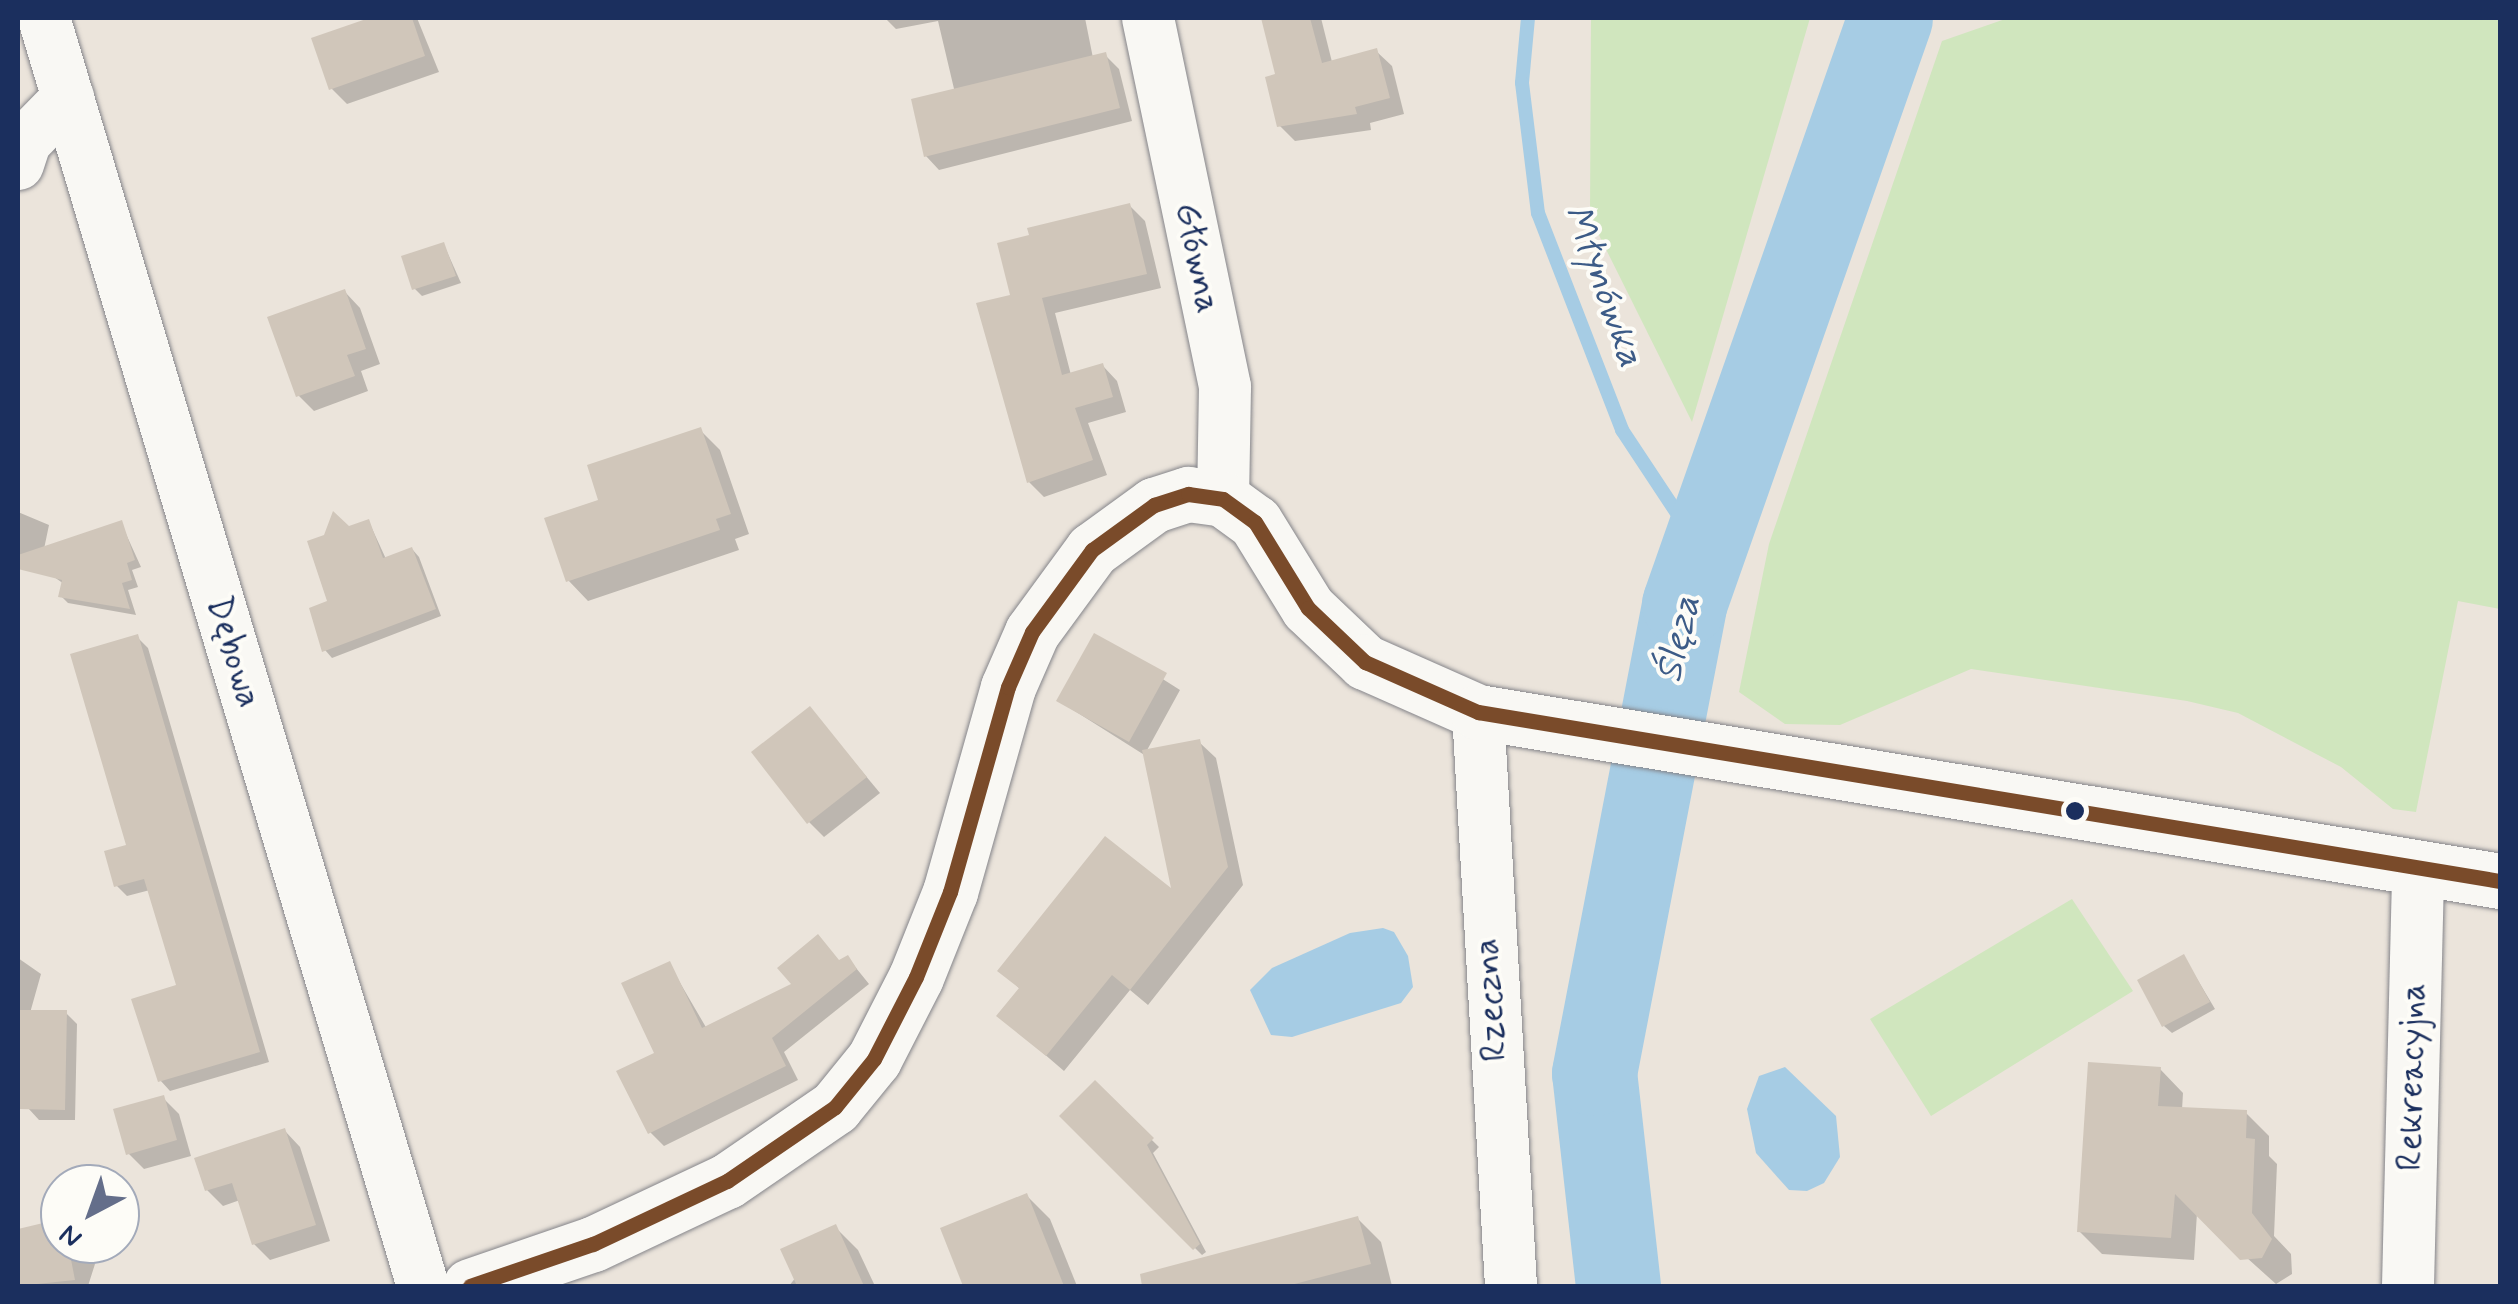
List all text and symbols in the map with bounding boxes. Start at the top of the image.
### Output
street label: Główna [1165,199,1229,317]
water label: Młynówka [1553,199,1653,373]
street label: Dębowa [196,591,270,713]
water label: Ślęza [1647,591,1711,687]
unlabelled marker [2065,801,2085,821]
street label: Rzeczna [1466,937,1516,1063]
street label: Rekreacyjna [2389,983,2435,1171]
north arrow [40,1164,140,1264]
text: N [52,1215,90,1256]

